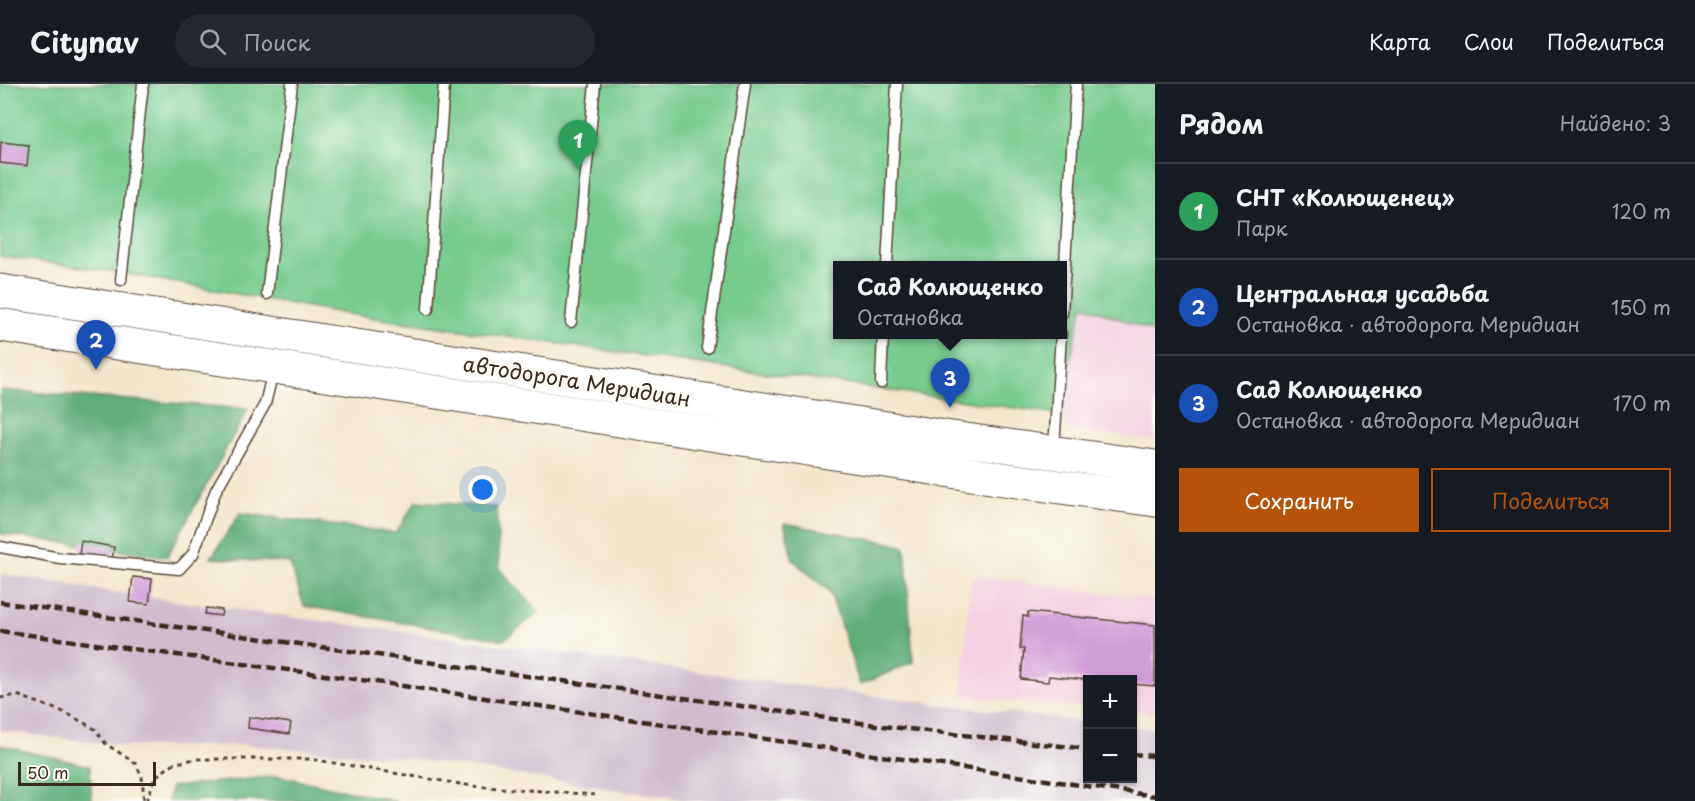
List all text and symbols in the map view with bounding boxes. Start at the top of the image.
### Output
search box [175,14,595,68]
text: Citynav [30,20,139,63]
icon: search [196,25,229,58]
text: Поиск [244,25,311,58]
text: Карта [1369,25,1431,57]
text: Слои [1464,25,1514,57]
text: Поделиться [1547,25,1665,57]
text: Рядом [1179,104,1264,143]
text: Найдено: 3 [1560,108,1671,138]
pin: 1 [558,120,598,170]
text: СНТ «Колющенец» [1236,180,1454,213]
text: 1 [1194,196,1203,226]
text: 120 m [1612,196,1671,226]
text: Парк [1236,213,1288,243]
popup [833,261,1067,339]
text: Сад Колющенко [857,269,1043,302]
text: Центральная усадьба [1236,276,1489,309]
text: 2 [1191,292,1206,322]
text: 150 m [1611,292,1671,322]
text: Остановка [857,302,963,332]
text: Остановка · автодорога Меридиан [1236,309,1580,339]
pin: 2 [76,320,116,370]
street label: автодорога Меридиан [461,346,693,414]
pin: 3 [930,358,970,408]
text: Сад Колющенко [1236,372,1422,405]
text: 3 [1192,388,1205,418]
text: 170 m [1613,388,1671,418]
text: Остановка · автодорога Меридиан [1236,405,1580,435]
button: Сохранить [1179,468,1419,532]
button: Поделиться [1431,468,1671,532]
your location [468,475,497,504]
map controls [1083,675,1137,783]
button: + [1083,675,1137,729]
button: − [1083,729,1137,783]
scale bar [18,759,156,786]
text: 50 m [27,760,68,784]

